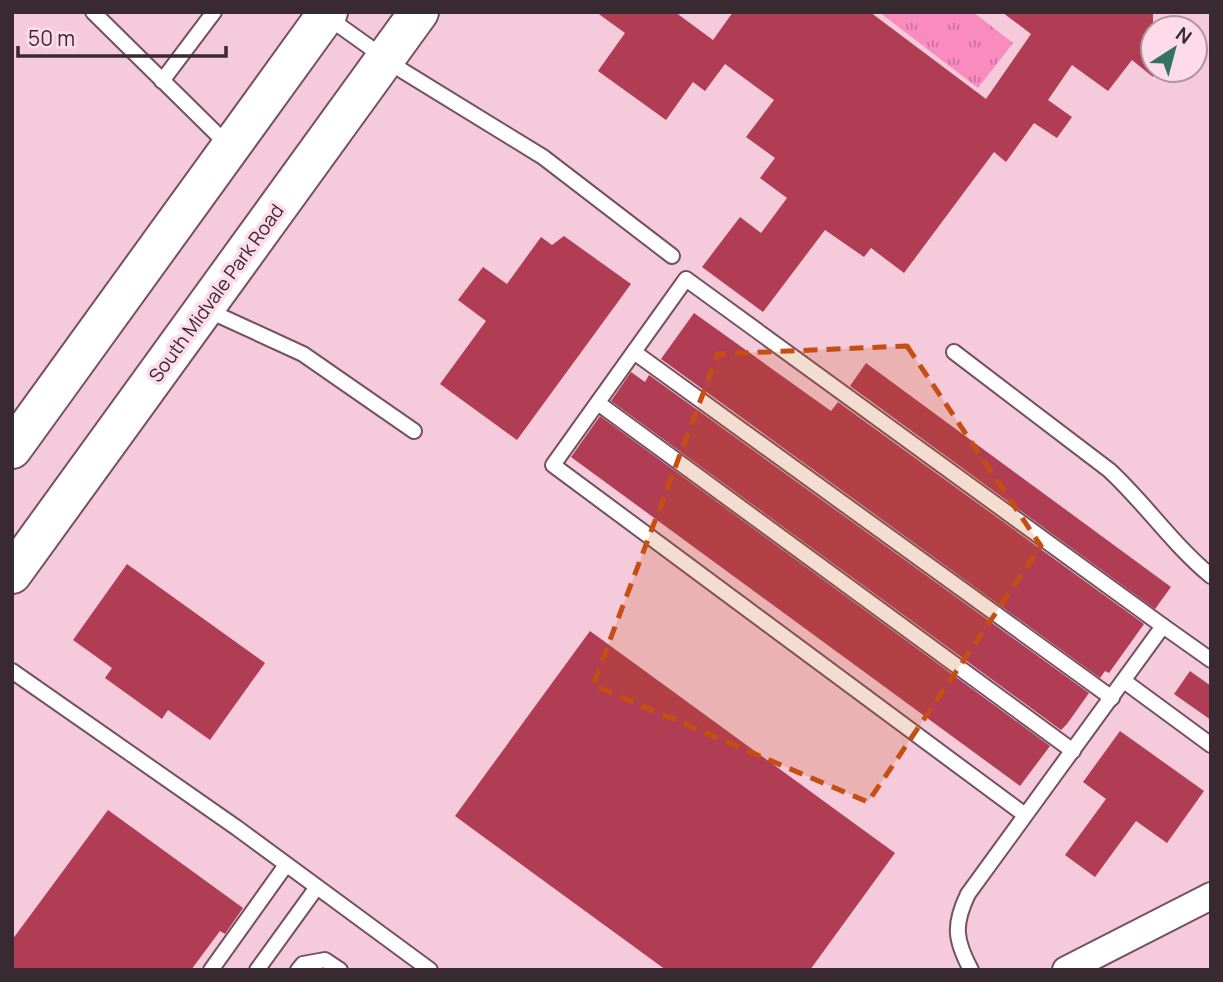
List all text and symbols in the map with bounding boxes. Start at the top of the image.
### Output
scale bar [18,14,226,58]
north arrow [1139,14,1209,84]
text: N [1171,21,1197,50]
text: 50 m [28,24,75,52]
street label: South Midvale Park Road [143,199,289,387]

